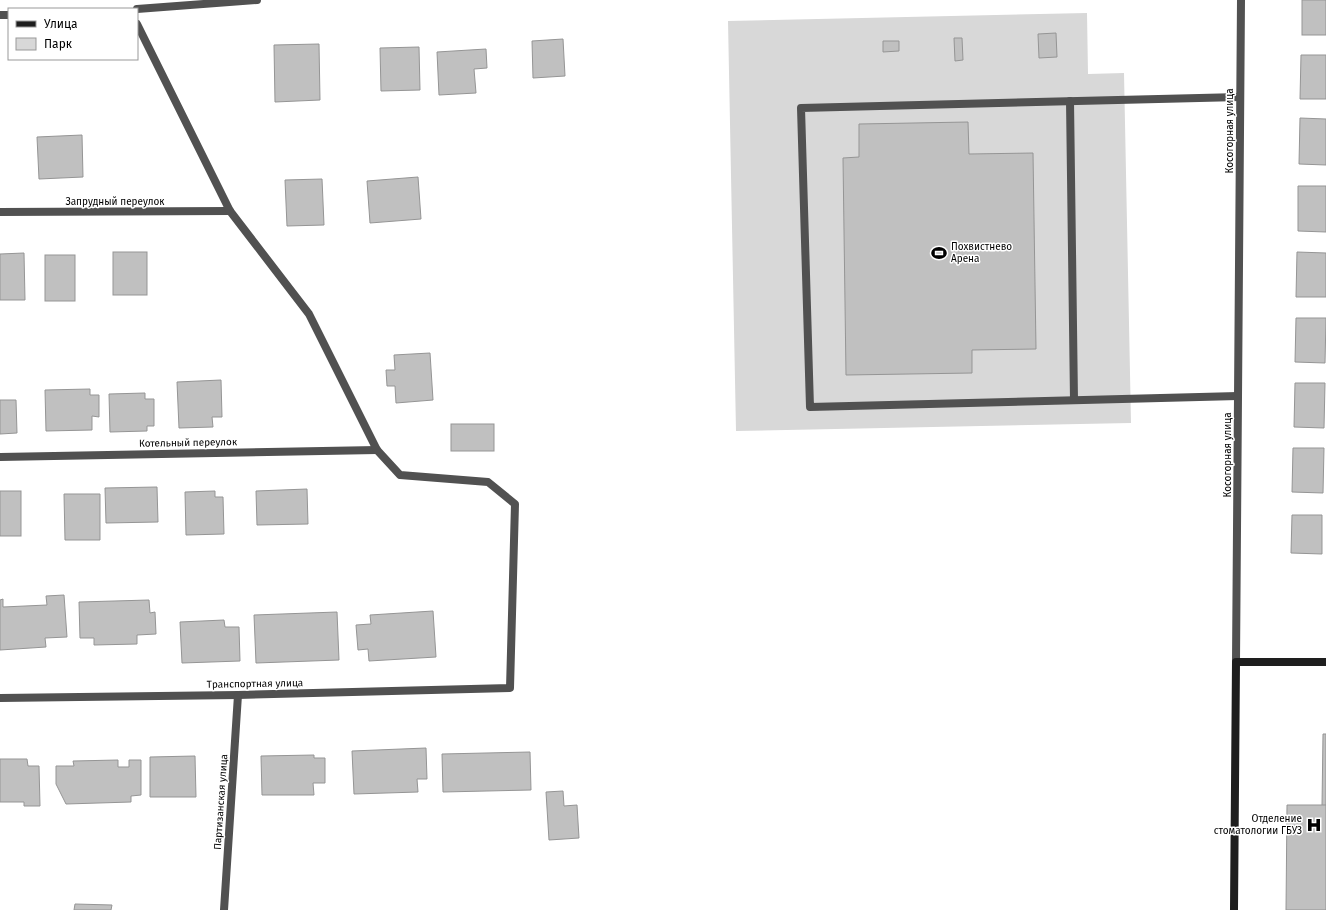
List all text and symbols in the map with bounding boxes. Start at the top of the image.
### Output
legend [8,8,138,60]
text: Улица [44,17,78,31]
text: Парк [44,37,73,51]
street label: Косогорная улица [1224,88,1236,174]
street label: Запрудный переулок [65,196,165,208]
place label: Похвистнево Арена [951,241,1012,265]
sports icon: Похвистнево Арена [930,244,948,262]
street label: Косогорная улица [1222,412,1234,498]
street label: Котельный переулок [139,436,238,450]
street label: Транспортная улица [207,677,303,691]
street label: Партизанская улица [212,754,230,850]
place label: Отделение стоматологии ГБУЗ [1214,813,1302,837]
hospital icon: Отделение стоматологии ГБУЗ [1305,816,1323,834]

